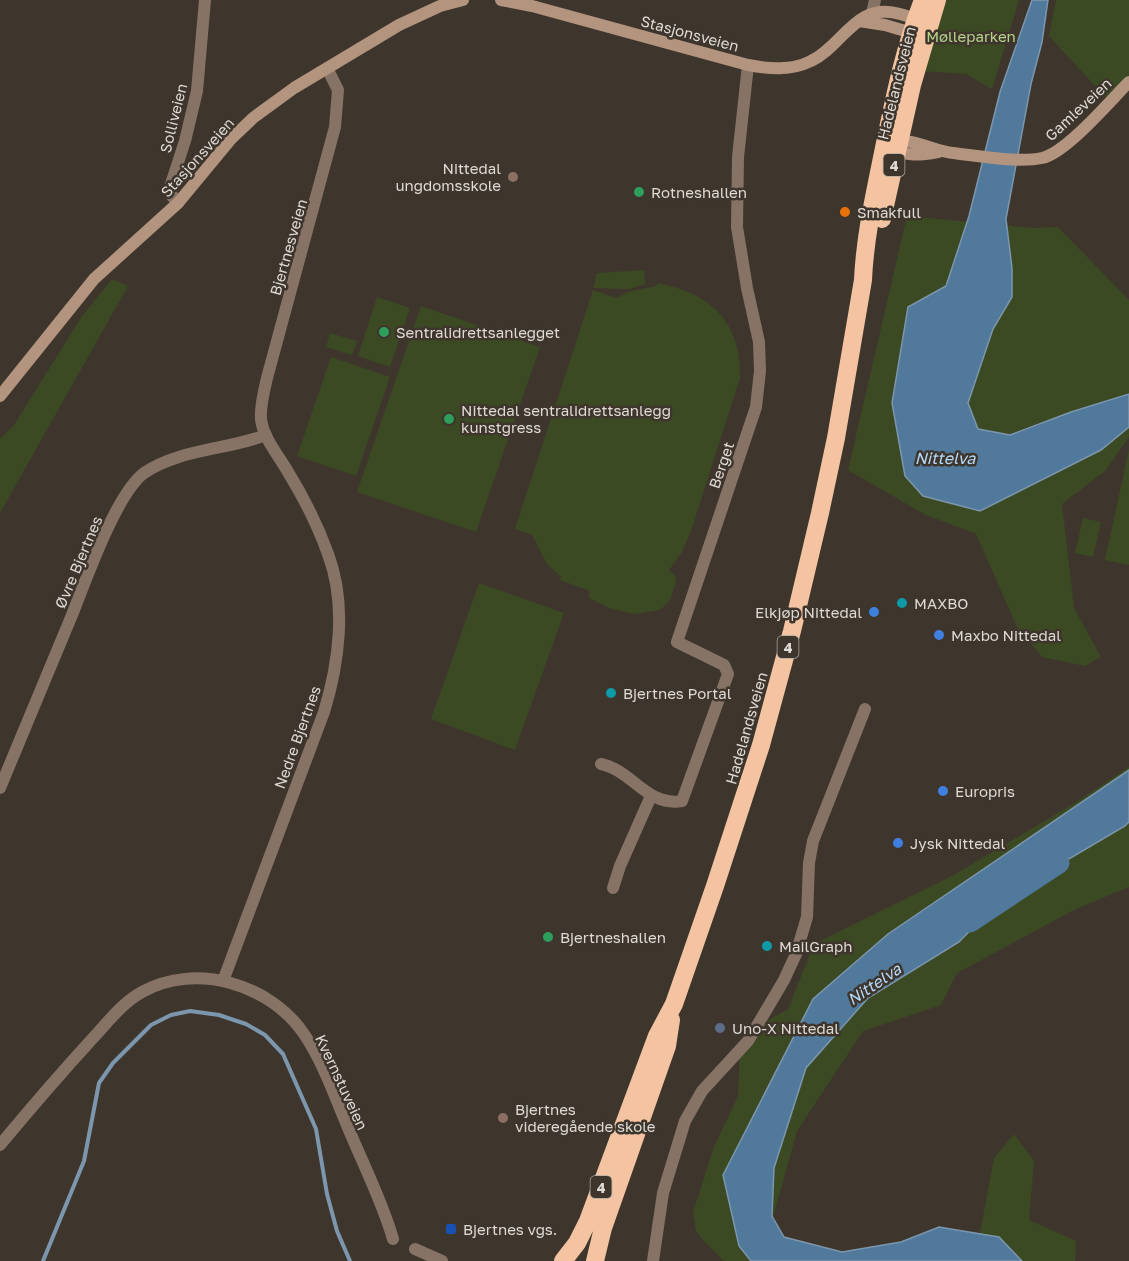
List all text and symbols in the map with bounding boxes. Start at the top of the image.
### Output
street label: Stasjonsveien [639,11,741,55]
street label: Hadelandsveien [873,24,919,142]
park label: Mølleparken [926,27,1016,45]
street label: Gamleveien [1041,74,1115,144]
street label: Solliveien [156,81,190,155]
street label: Stasjonsveien [157,114,237,200]
road number: 4 [884,154,904,176]
place label: Nittedal ungdomsskole [396,159,501,194]
marker: Nittedal ungdomsskole [506,170,520,184]
place label: Rotneshallen [651,183,747,201]
marker: Rotneshallen [632,185,646,199]
street label: Bjertnesveien [266,197,310,297]
place label: Smakfull [857,203,921,221]
marker: Smakfull [838,205,852,219]
place label: Sentralidrettsanlegget [396,323,560,341]
marker: Sentralidrettsanlegget [377,325,391,339]
place label: Nittedal sentralidrettsanlegg kunstgress [461,401,671,436]
marker: Nittedal sentralidrettsanlegg kunstgress [442,412,456,426]
street label: Berget [705,439,737,491]
water label: Nittelva [915,448,976,468]
street label: Øvre Bjertnes [50,513,106,611]
place label: MAXBO [914,594,968,612]
marker: MAXBO [895,596,909,610]
place label: Elkjøp Nittedal [755,603,862,621]
marker: Elkjøp Nittedal [867,605,881,619]
place label: Maxbo Nittedal [951,626,1061,644]
marker: Maxbo Nittedal [932,628,946,642]
road number: 4 [778,636,798,658]
street label: Hadelandsveien [721,670,771,786]
street label: Nedre Bjertnes [270,683,324,791]
place label: Bjertnes Portal [623,684,732,702]
marker: Bjertnes Portal [604,686,618,700]
place label: Europris [955,782,1015,800]
marker: Europris [936,784,950,798]
place label: Jysk Nittedal [910,834,1006,852]
marker: Jysk Nittedal [891,836,905,850]
place label: Bjertneshallen [560,928,666,946]
marker: Bjertneshallen [541,930,555,944]
place label: MailGraph [779,937,852,955]
marker: MailGraph [760,939,774,953]
water label: Nittelva [843,958,906,1009]
place label: Uno-X Nittedal [732,1019,839,1037]
marker: Uno-X Nittedal [713,1021,727,1035]
street label: Kvernstuveien [312,1031,372,1133]
place label: Bjertnes videregående skole [515,1100,656,1135]
marker: Bjertnes videregående skole [496,1111,510,1125]
road number: 4 [590,1176,612,1198]
place label: Bjertnes vgs. [463,1220,557,1238]
marker: Bjertnes vgs. [444,1222,458,1236]

